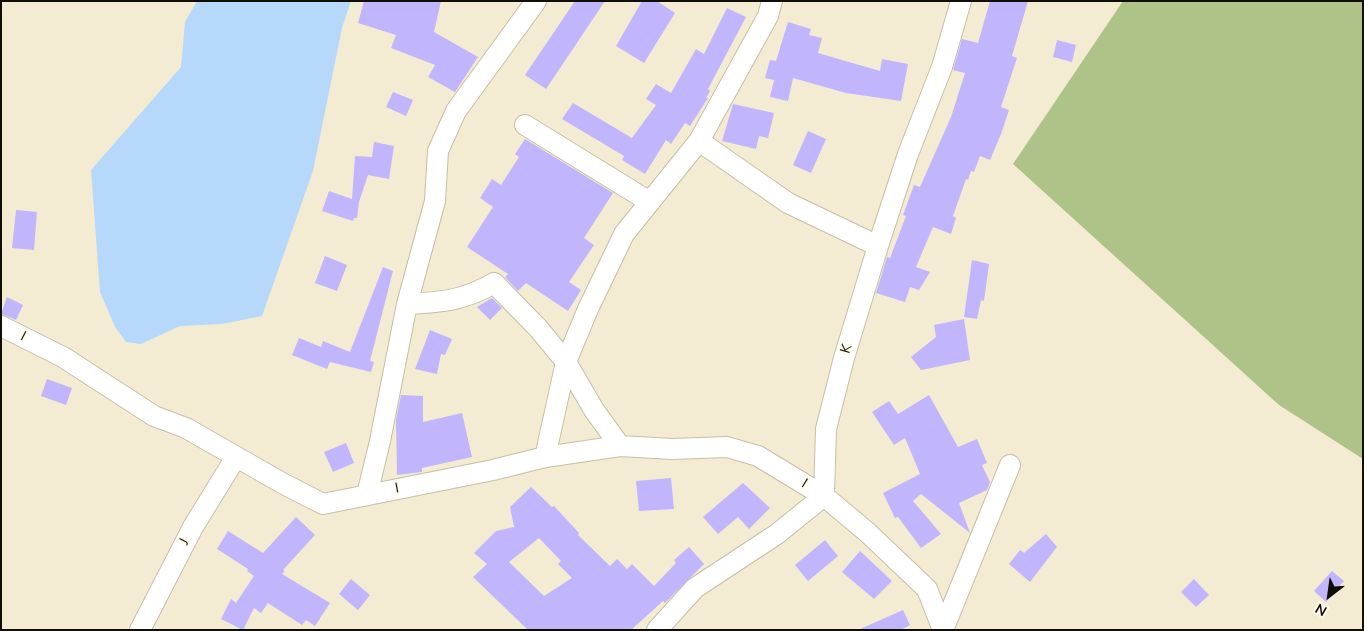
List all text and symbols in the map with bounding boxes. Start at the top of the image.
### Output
street label: I [18,329,28,345]
street label: K [838,342,856,356]
street label: I [798,476,810,492]
street label: I [394,480,400,498]
street label: J [176,536,194,548]
north arrow [1304,571,1354,621]
text: N [1312,599,1331,620]

